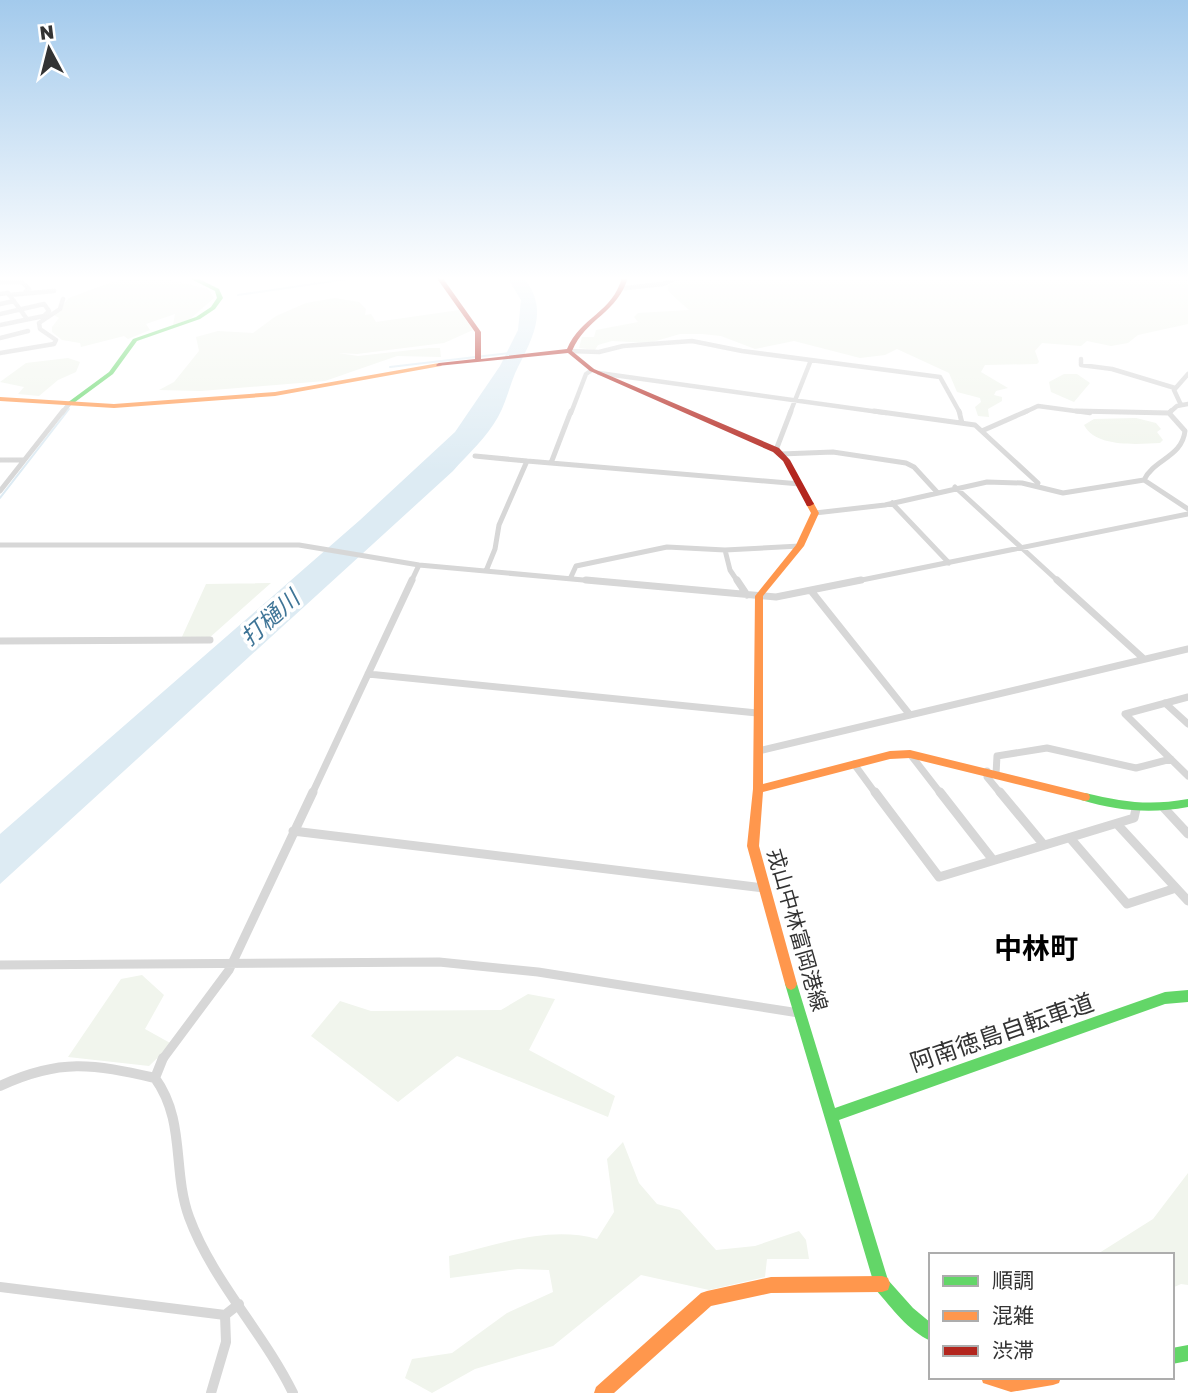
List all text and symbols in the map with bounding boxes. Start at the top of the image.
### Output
north arrow [14,14,84,84]
text: N [38,19,55,44]
water label: 打樋川 [234,582,307,651]
street label: 戎山中林富岡港線 [762,845,834,1014]
district label: 中林町 [994,931,1078,964]
street label: 阿南徳島自転車道 [906,987,1097,1077]
legend [929,1253,1174,1379]
text: 順調 [992,1267,1034,1293]
text: 混雑 [992,1302,1034,1328]
text: 渋滞 [992,1337,1034,1363]

